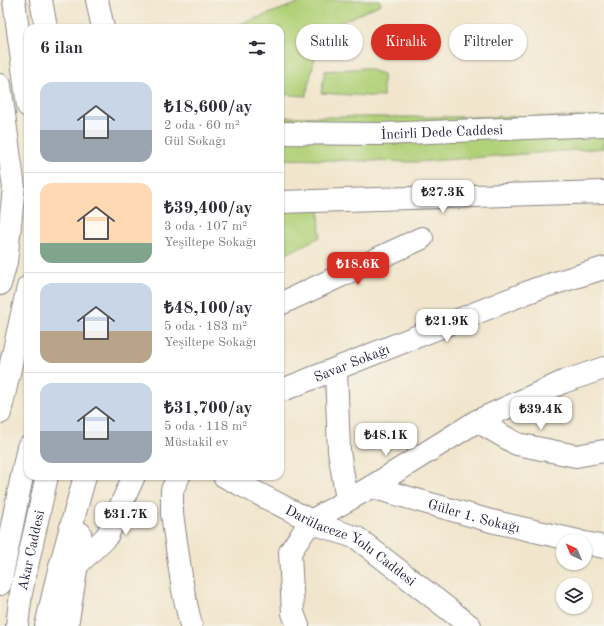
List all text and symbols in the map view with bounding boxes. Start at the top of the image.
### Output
chip: Satılık [296,24,363,60]
chip: Kiralık [371,24,441,60]
chip: Filtreler [449,24,527,60]
icon: filters [246,37,268,59]
text: 6 ilan [40,40,83,57]
icon: home [72,98,120,146]
text: ₺18,600/ay [164,99,253,116]
text: 2 oda · 60 m² [164,119,240,132]
street label: İncirli Dede Caddesi [380,123,504,142]
text: Gül Sokağı [164,135,226,148]
pin: ₺27.3K [410,180,476,214]
text: ₺27.3K [421,186,465,199]
icon: home [72,199,120,247]
text: ₺39,400/ay [164,200,253,217]
text: 3 oda · 107 m² [164,220,247,233]
text: Yeşiltepe Sokağı [164,236,256,249]
pin: ₺18.6K [325,252,391,286]
text: ₺18.6K [336,258,380,271]
icon: home [72,299,120,347]
text: ₺48,100/ay [164,300,253,317]
pin: ₺21.9K [414,309,480,343]
text: ₺21.9K [425,315,469,328]
text: 5 oda · 183 m² [164,320,247,333]
text: Yeşiltepe Sokağı [164,336,256,349]
street label: Savar Sokağı [312,342,392,385]
pin: ₺39.4K [508,397,574,431]
icon: home [72,399,120,447]
text: ₺31,700/ay [164,400,253,417]
text: ₺39.4K [519,403,563,416]
text: 5 oda · 118 m² [164,420,247,433]
pin: ₺48.1K [353,423,419,457]
text: ₺48.1K [364,429,408,442]
text: Müstakil ev [164,436,229,449]
street label: Güler 1. Sokağı [426,497,521,535]
pin: ₺31.7K [93,502,159,536]
street label: Darülaceze Yolu Caddesi [283,503,418,589]
text: ₺31.7K [104,508,148,521]
street label: Akar Caddesi [16,509,47,592]
north arrow [556,534,592,570]
map controls [556,534,592,614]
button: layers [556,578,592,614]

